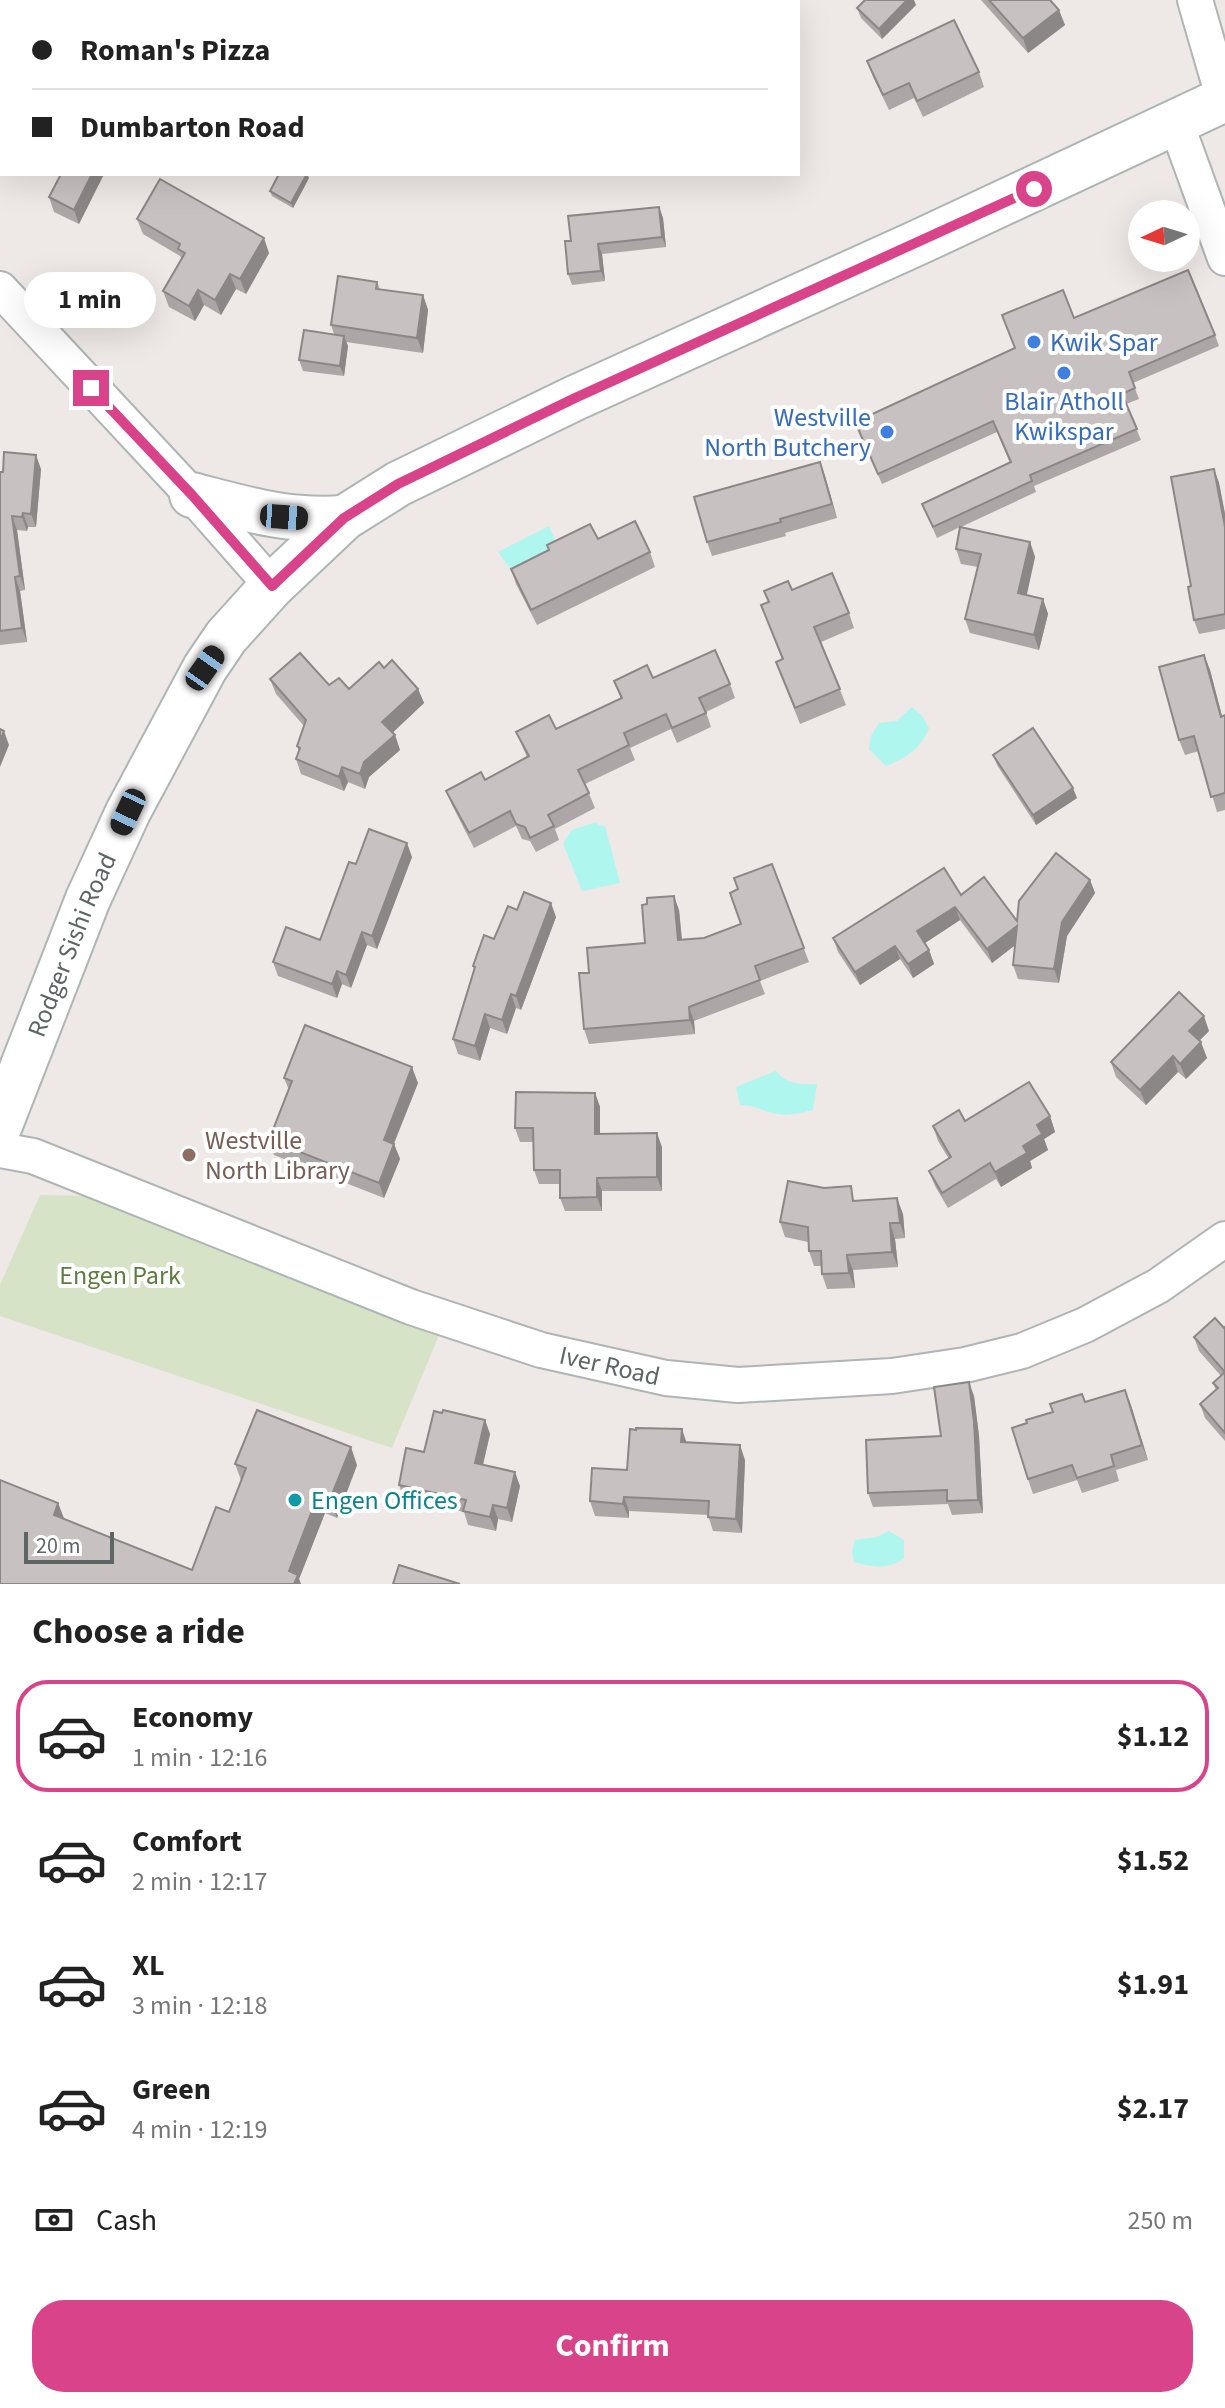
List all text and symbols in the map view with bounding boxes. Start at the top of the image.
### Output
text: Roman's Pizza [80,29,270,72]
text: Dumbarton Road [80,106,305,149]
route start [1016,171,1052,207]
north arrow [1128,200,1200,272]
map controls [1128,200,1200,272]
callout: 1 min [25,272,157,328]
text: 1 min [58,281,122,318]
place label: Kwik Spar [1050,324,1159,361]
marker: Kwik Spar [1025,333,1043,351]
marker: Blair Atholl Kwikspar [1055,364,1073,382]
route end [73,370,109,406]
place label: Blair Atholl Kwikspar [1004,383,1124,450]
place label: Westville North Butchery [704,399,871,466]
marker: Westville North Butchery [878,423,896,441]
car [259,503,309,531]
car [181,641,229,695]
car [107,785,149,839]
street label: Rodger Sishi Road [18,847,126,1042]
place label: Westville North Library [205,1122,350,1189]
marker: Westville North Library [180,1146,198,1164]
park label: Engen Park [59,1257,181,1294]
street label: Iver Road [556,1337,663,1395]
place label: Engen Offices [311,1482,458,1519]
marker: Engen Offices [286,1491,304,1509]
scale bar [24,1528,114,1564]
text: 20 m [36,1530,81,1562]
text: Choose a ride [32,1606,245,1657]
text: Economy [132,1696,253,1739]
icon: car [36,1700,108,1772]
text: $1.12 [1117,1715,1189,1758]
text: 1 min · 12:16 [132,1739,267,1776]
text: Comfort [132,1820,242,1863]
icon: car [36,1824,108,1896]
text: $1.52 [1117,1839,1189,1882]
text: 2 min · 12:17 [132,1863,267,1900]
text: XL [132,1944,165,1987]
icon: car [36,1948,108,2020]
text: $1.91 [1117,1963,1189,2006]
text: 3 min · 12:18 [132,1987,267,2024]
text: Green [132,2068,211,2111]
icon: car [36,2072,108,2144]
text: $2.17 [1117,2087,1189,2130]
text: 4 min · 12:19 [132,2111,267,2148]
icon: cash [32,2198,76,2242]
text: Cash [96,2199,157,2242]
text: 250 m [1127,2202,1193,2239]
button: Confirm [32,2300,1193,2392]

